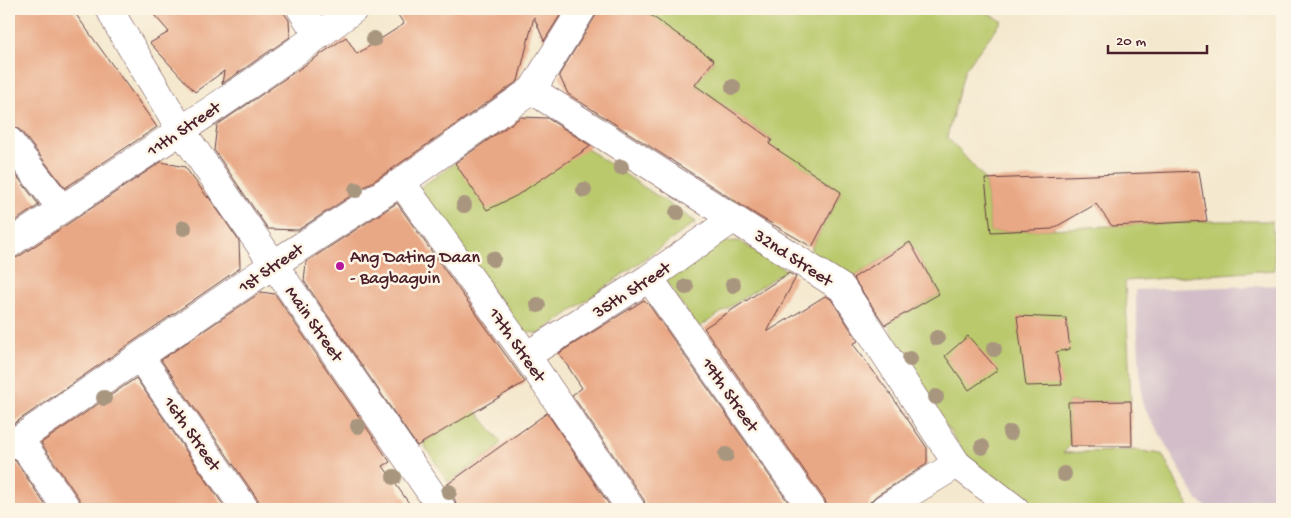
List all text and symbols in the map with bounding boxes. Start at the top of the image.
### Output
scale bar [1108,22,1207,54]
text: 20 m [1116,33,1146,51]
street label: 11th Street [143,97,226,163]
street label: 32nd Street [749,225,837,293]
street label: 1st Street [234,239,309,299]
place label: Ang Dating Daan - Bagbaguin [350,248,480,290]
street label: 35th Street [589,257,676,324]
marker: Ang Dating Daan - Bagbaguin [334,260,346,272]
street label: Main Street [279,283,348,368]
street label: 17th Street [482,303,550,388]
street label: 19th Street [695,354,763,438]
street label: 16th Street [157,393,225,477]

